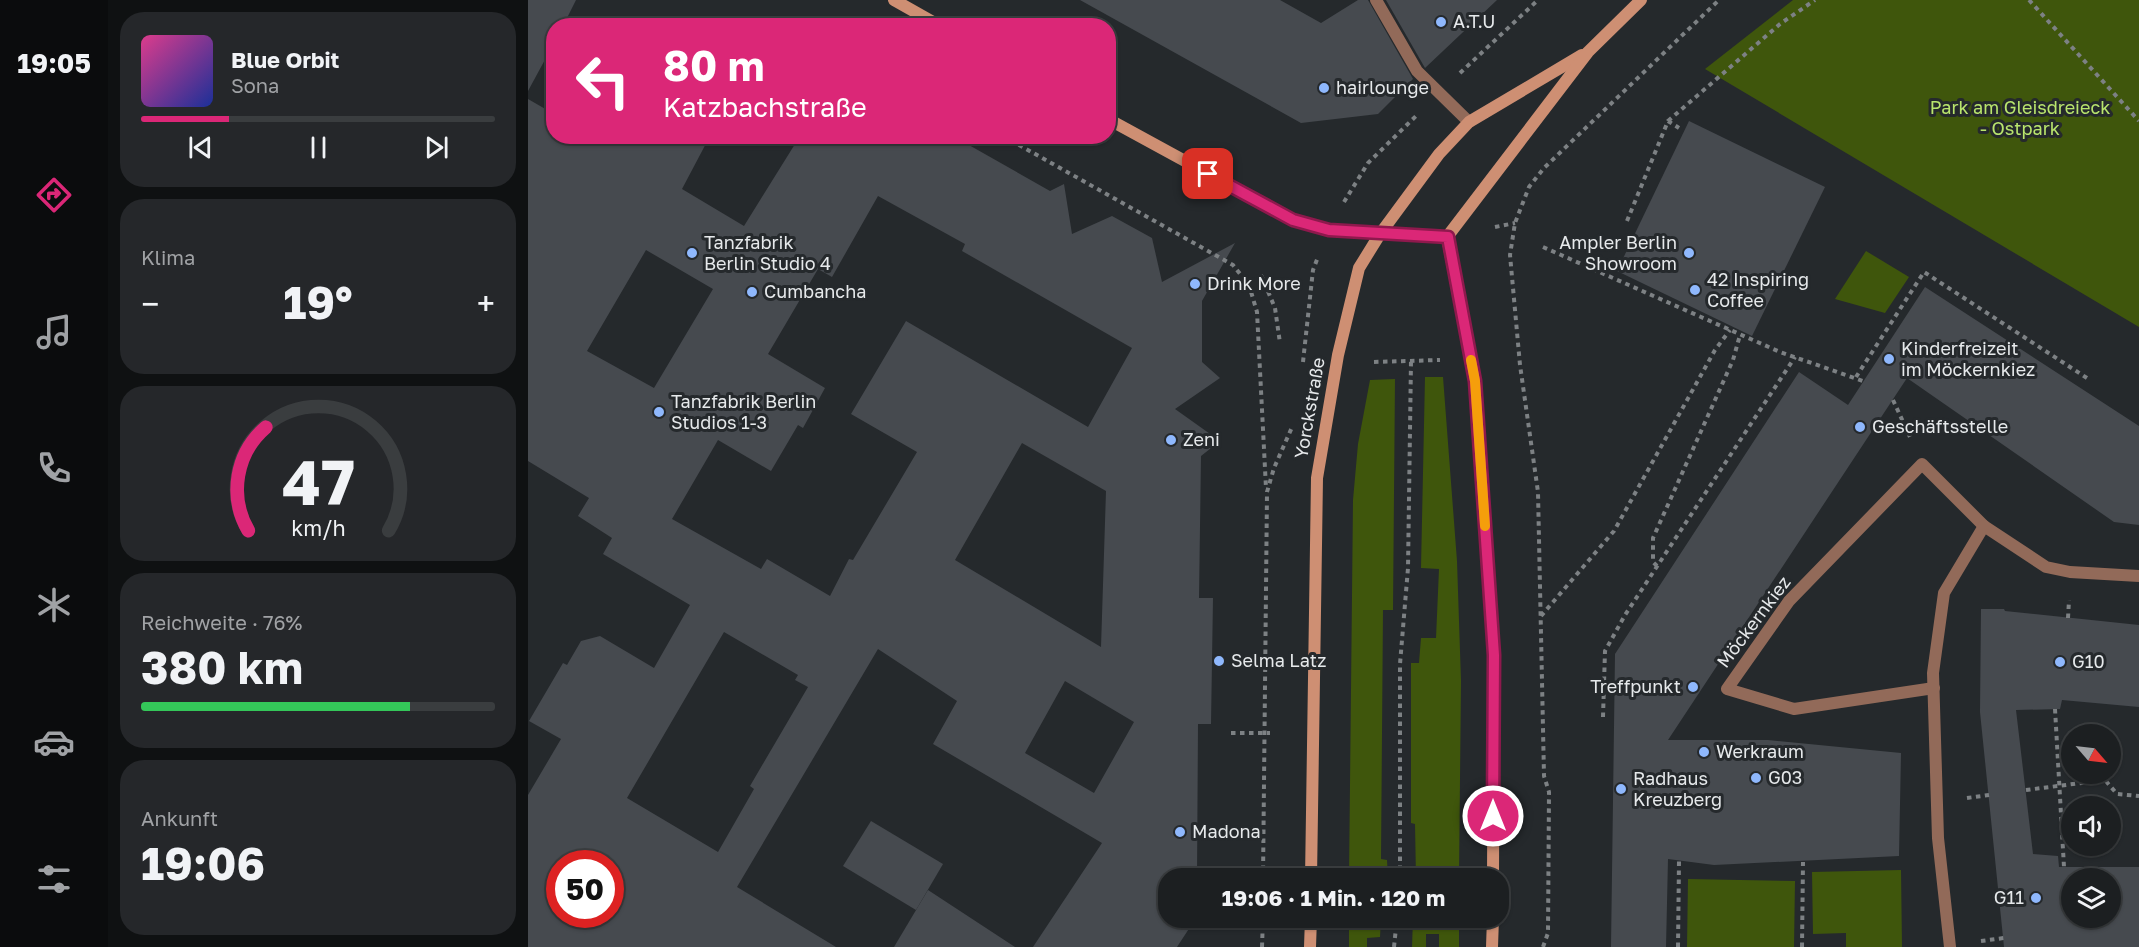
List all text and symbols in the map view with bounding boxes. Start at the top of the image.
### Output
place label: A.T.U [1453,10,1495,32]
marker: A.T.U [1434,15,1448,29]
text: 80 m [663,40,764,90]
icon: left [564,42,642,120]
text: Blue Orbit [231,46,339,73]
text: 19:05 [17,47,91,79]
text: Sona [231,73,279,97]
place label: hairlounge [1336,76,1429,98]
marker: hairlounge [1317,81,1331,95]
text: Katzbachstraße [663,91,867,123]
park label: Park am Gleisdreieck - Ostpark [1930,96,2110,139]
icon: previous [184,131,217,164]
icon: pause [302,131,335,164]
icon: next [420,131,453,164]
pin [1182,148,1233,199]
icon: arrive [1191,157,1224,190]
icon: directions [33,174,75,216]
place label: Tanzfabrik Berlin Studio 4 [704,231,831,274]
place label: Ampler Berlin Showroom [1559,231,1677,274]
text: Klima [141,245,195,269]
marker: Tanzfabrik Berlin Studio 4 [685,246,699,260]
marker: Ampler Berlin Showroom [1682,246,1696,260]
place label: 42 Inspiring Coffee [1707,268,1809,311]
place label: Drink More [1207,272,1301,294]
text: 19° [283,275,353,329]
marker: Drink More [1188,277,1202,291]
place label: Cumbancha [764,280,866,302]
marker: 42 Inspiring Coffee [1688,283,1702,297]
text: − [141,284,159,323]
text: + [477,284,495,323]
marker: Cumbancha [745,285,759,299]
icon: music [33,311,75,353]
place label: Kinderfreizeit im Möckernkiez [1901,337,2035,380]
marker: Kinderfreizeit im Möckernkiez [1882,352,1896,366]
street label: Yorckstraße [1289,356,1329,460]
place label: Tanzfabrik Berlin Studios 1-3 [671,390,816,433]
marker: Tanzfabrik Berlin Studios 1-3 [652,405,666,419]
place label: Geschäftsstelle [1872,415,2008,437]
marker: Geschäftsstelle [1853,420,1867,434]
place label: Zeni [1183,428,1220,450]
marker: Zeni [1164,433,1178,447]
text: 47 [281,444,354,519]
icon: phone [33,447,75,489]
text: km/h [291,515,345,541]
street label: Möckernkiez [1712,571,1795,672]
icon: climate [33,584,75,626]
text: Reichweite · 76% [141,610,302,634]
text: 380 km [141,640,303,694]
place label: Selma Latz [1231,649,1327,671]
place label: G10 [2072,650,2105,672]
marker: Selma Latz [1212,654,1226,668]
marker: G10 [2053,655,2067,669]
place label: Treffpunkt [1590,675,1681,697]
marker: Treffpunkt [1686,680,1700,694]
icon: car [33,721,75,763]
north arrow [2061,724,2121,784]
map controls [2061,724,2121,928]
place label: Werkraum [1716,740,1804,762]
marker: Werkraum [1697,745,1711,759]
place label: G03 [1768,766,1802,788]
place label: Radhaus Kreuzberg [1633,767,1722,810]
marker: G03 [1749,771,1763,785]
marker: Radhaus Kreuzberg [1614,782,1628,796]
position arrow [1461,784,1525,848]
button: sound [2061,796,2121,856]
text: Ankunft [141,806,218,830]
place label: Madona [1192,820,1261,842]
marker: Madona [1173,825,1187,839]
text: 19:06 [141,836,265,890]
speed limit sign: 50 [546,850,624,928]
icon: filters [33,858,75,900]
button: layers [2061,868,2121,928]
text: 19:06 · 1 Min. · 120 m [1222,884,1445,911]
place label: G11 [1994,886,2024,908]
marker: G11 [2029,891,2043,905]

